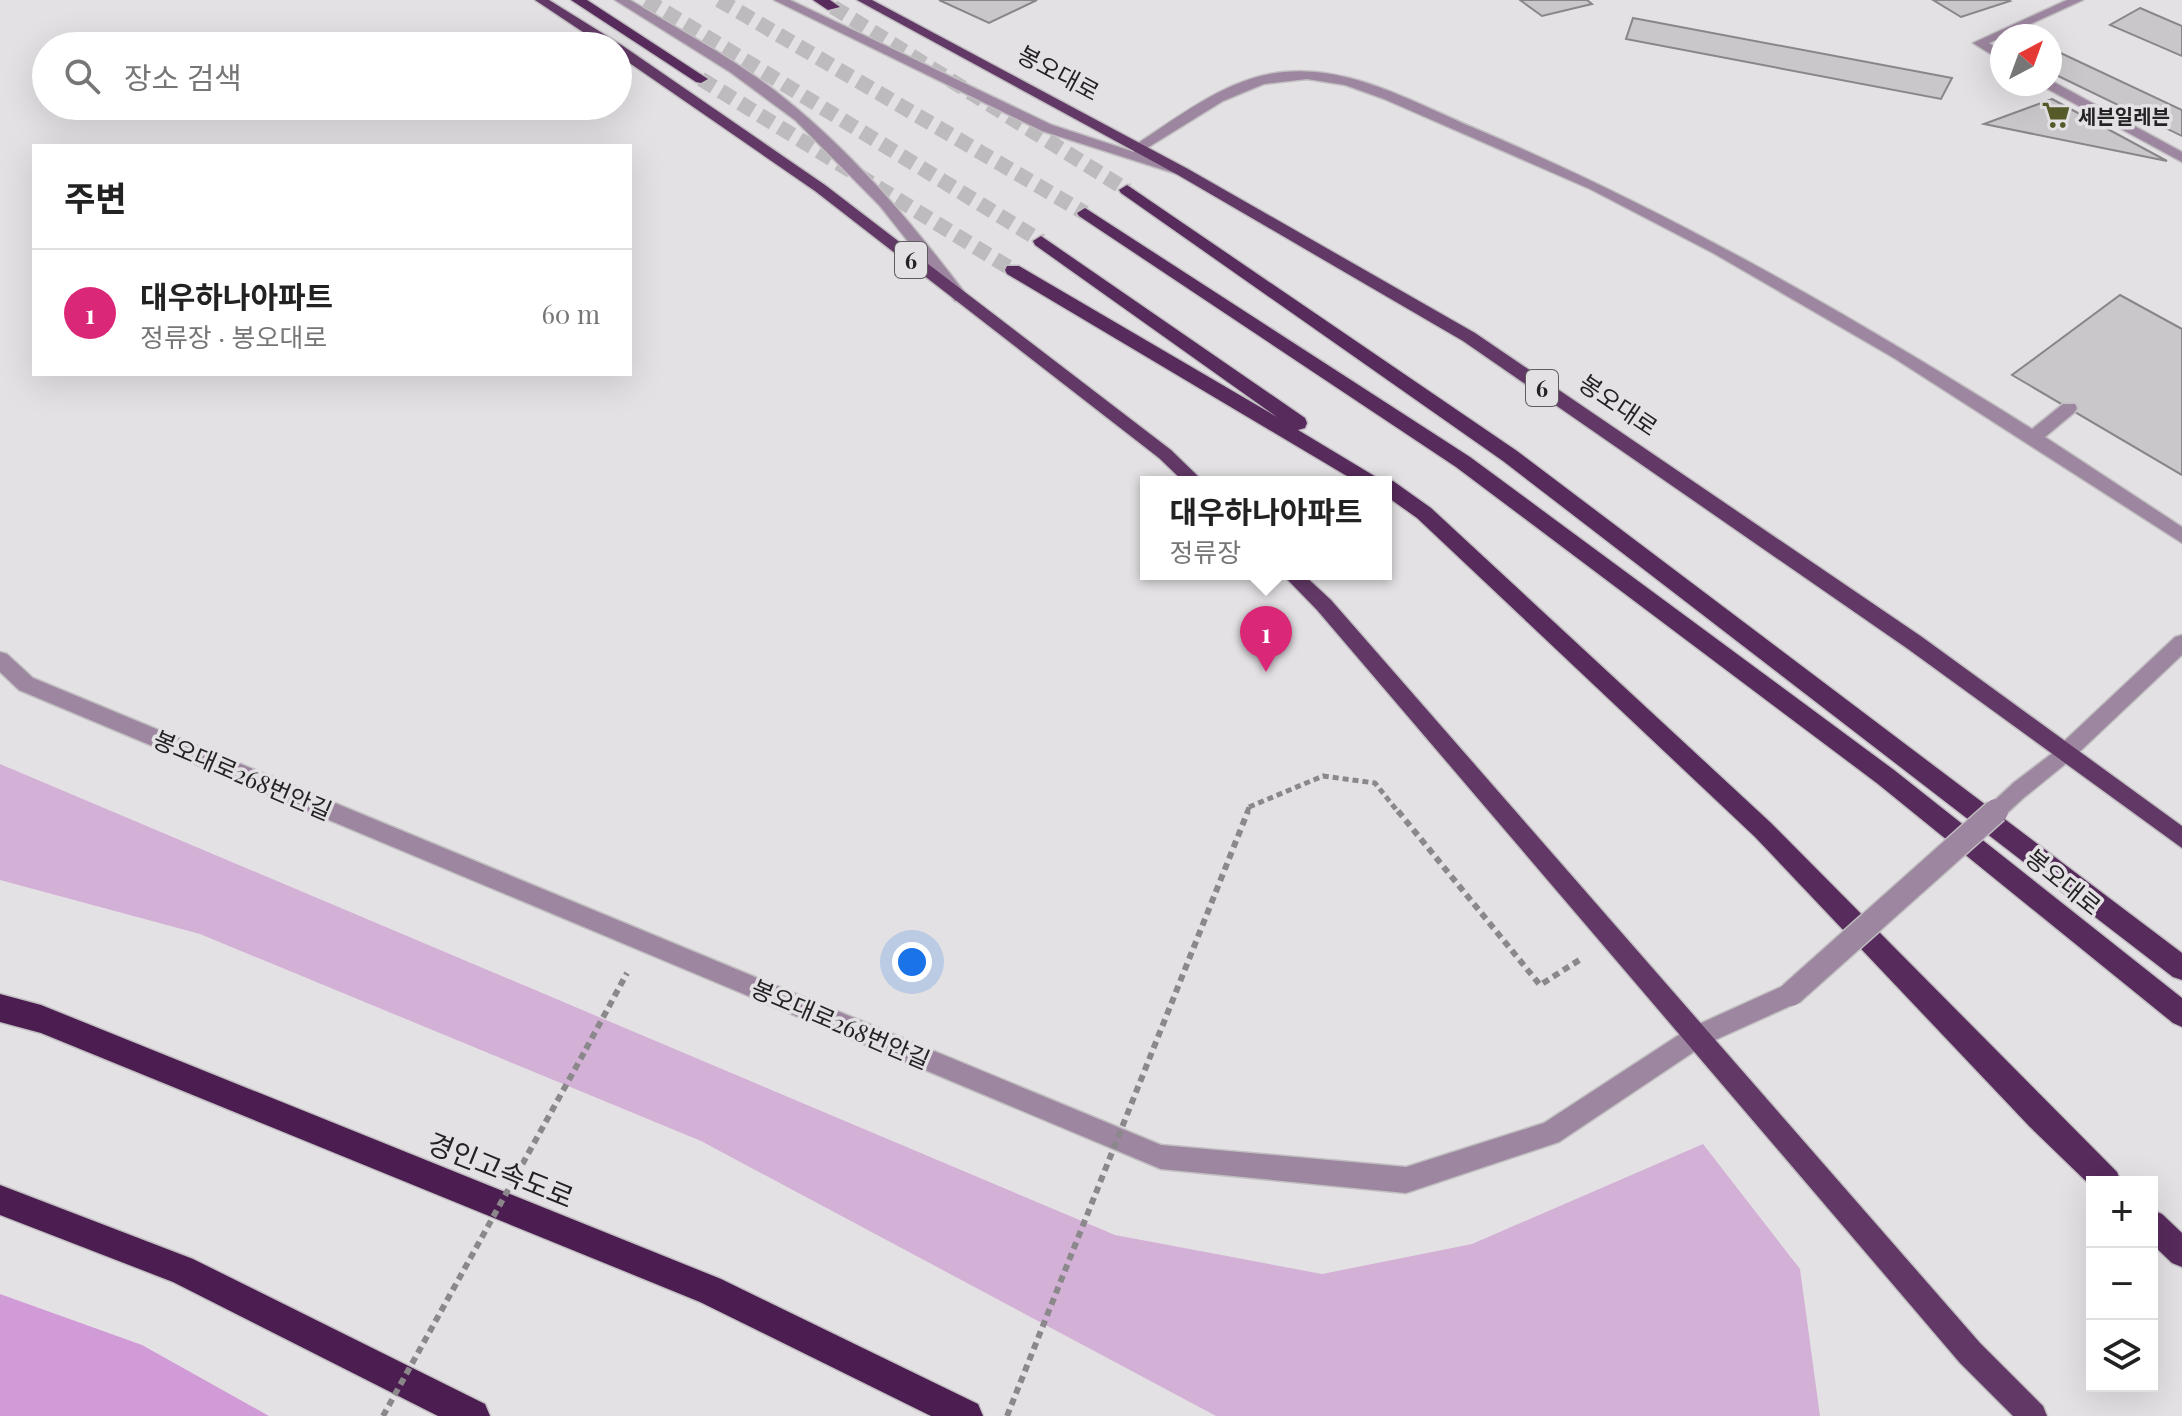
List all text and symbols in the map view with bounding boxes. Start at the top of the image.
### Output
north arrow [1990,24,2062,96]
search box [32,32,632,120]
street label: 봉오대로 [1012,37,1106,107]
icon: search [60,54,104,98]
text: 장소 검색 [124,57,242,97]
supermarket icon: 세븐일레븐 [2041,100,2071,130]
place label: 세븐일레븐 [2078,102,2170,129]
text: 주변 [64,174,127,220]
road number: 6 [895,242,927,278]
text: 대우하나아파트 [140,276,333,316]
text: 1 [85,296,95,331]
text: 60 m [541,296,600,331]
text: 정류장 · 봉오대로 [140,319,327,354]
street label: 봉오대로 [1573,366,1665,442]
road number: 6 [1526,370,1558,406]
popup [1140,476,1392,580]
text: 대우하나아파트 [1169,491,1363,531]
text: 정류장 [1169,534,1241,569]
pin: 1 [1240,606,1292,672]
street label: 봉오대로268번안길 [149,722,337,826]
street label: 봉오대로 [2020,841,2108,921]
your location [892,942,932,982]
street label: 봉오대로268번안길 [747,971,935,1075]
street label: 경인고속도로 [422,1123,580,1215]
map controls [2086,1176,2158,1392]
button: + [2086,1176,2158,1248]
button: − [2086,1248,2158,1320]
button: layers [2086,1320,2158,1392]

